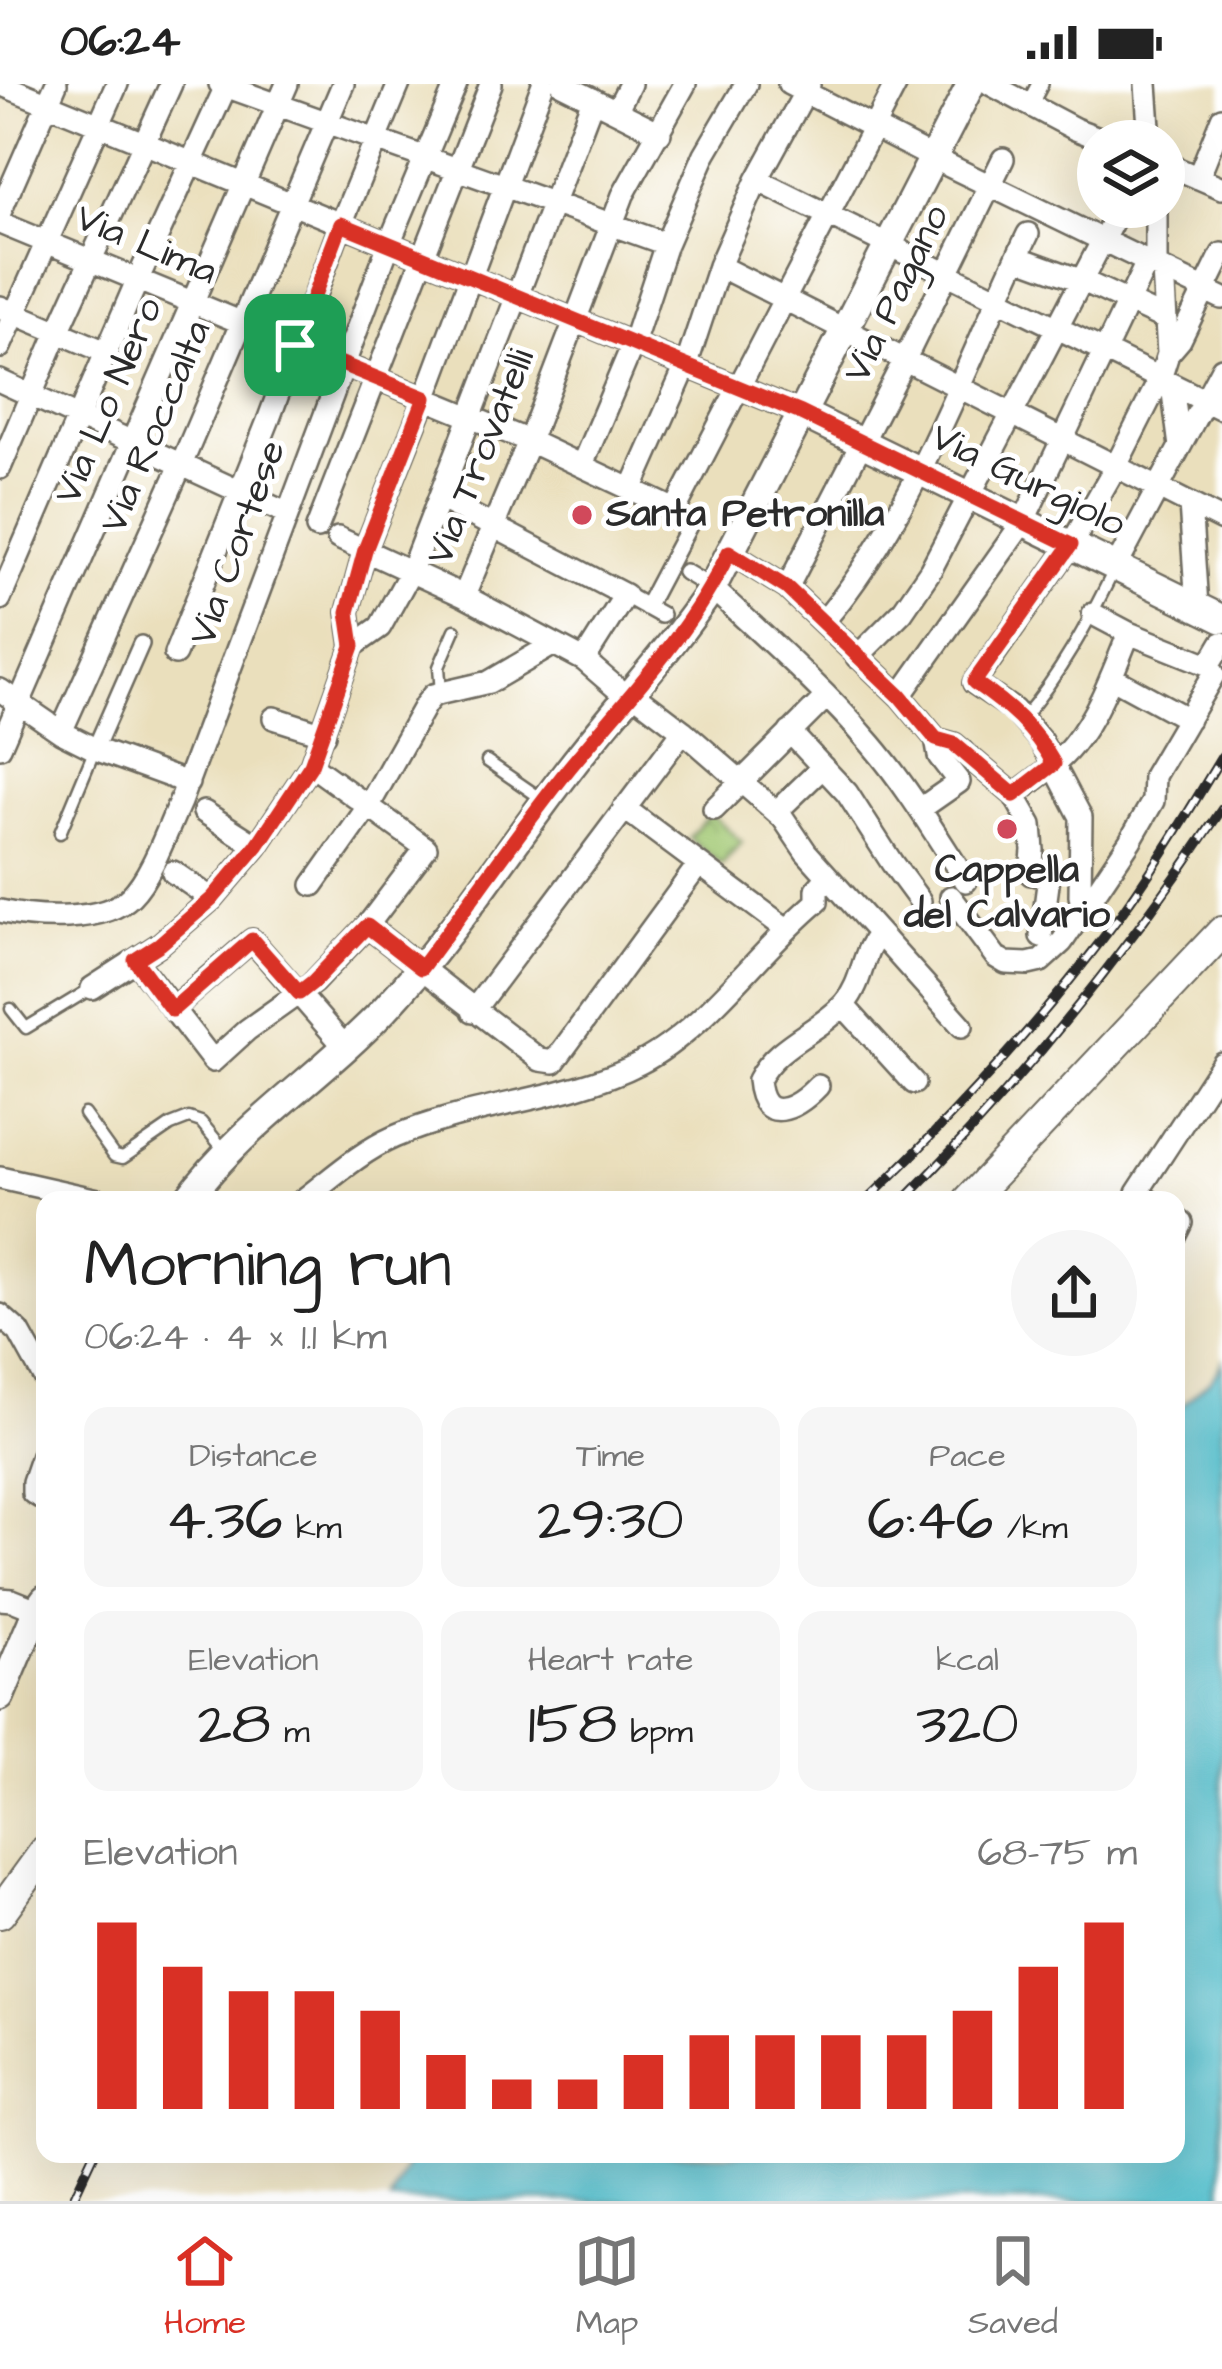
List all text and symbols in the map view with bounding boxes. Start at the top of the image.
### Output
text: 06:24 [60,11,181,73]
map controls [1077,120,1185,228]
button: layers [1077,120,1185,228]
street label: Via Lima [67,191,225,299]
street label: Via Pagano [831,196,963,392]
street label: Via Lo Nero [41,289,177,513]
pin [244,294,346,396]
street label: Via Roccalta [87,312,225,542]
icon: arrive [262,312,328,378]
street label: Via Trovatelli [413,341,549,573]
street label: Via Gurgiolo [922,411,1134,551]
street label: Via Cortese [176,433,300,653]
place label: Santa Petronilla [605,488,884,542]
marker: Santa Petronilla [569,502,595,528]
marker: Cappella del Calvario [994,816,1020,842]
place label: Cappella del Calvario [903,844,1110,943]
text: Morning run [84,1220,452,1312]
button: share [1011,1230,1137,1356]
text: 06:24 · 4 × 1.1 km [84,1311,387,1365]
text: Distance [189,1433,318,1479]
text: Time [576,1433,645,1479]
text: Pace [929,1433,1006,1479]
text: 4.36 [165,1479,283,1562]
text: 29:30 [537,1479,684,1562]
text: 6:46 [867,1479,993,1562]
text: km [283,1505,342,1551]
text: /km [993,1505,1068,1551]
text: Elevation [189,1637,318,1683]
text: Heart rate [528,1637,693,1683]
text: kcal [936,1637,999,1683]
text: 28 [197,1683,271,1766]
text: 158 [528,1683,617,1766]
text: 320 [916,1683,1019,1766]
text: m [271,1709,310,1755]
text: bpm [617,1709,693,1755]
text: Elevation [84,1827,238,1881]
text: 68–75 m [978,1827,1137,1881]
tab: Home [164,2228,246,2346]
tab: Map [574,2228,640,2346]
tab: Saved [968,2228,1058,2346]

